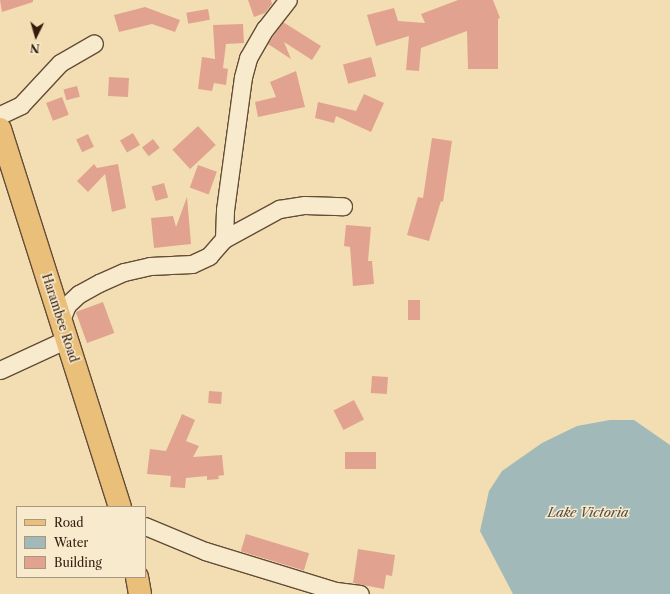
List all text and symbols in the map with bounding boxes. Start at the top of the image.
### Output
north arrow [16,16,56,56]
text: N [30,41,40,55]
street label: Harambee Road [39,272,81,364]
water label: Lake Victoria [548,504,628,520]
legend [16,506,146,578]
text: Road [54,515,84,530]
text: Water [54,535,88,550]
text: Building [54,555,102,570]

